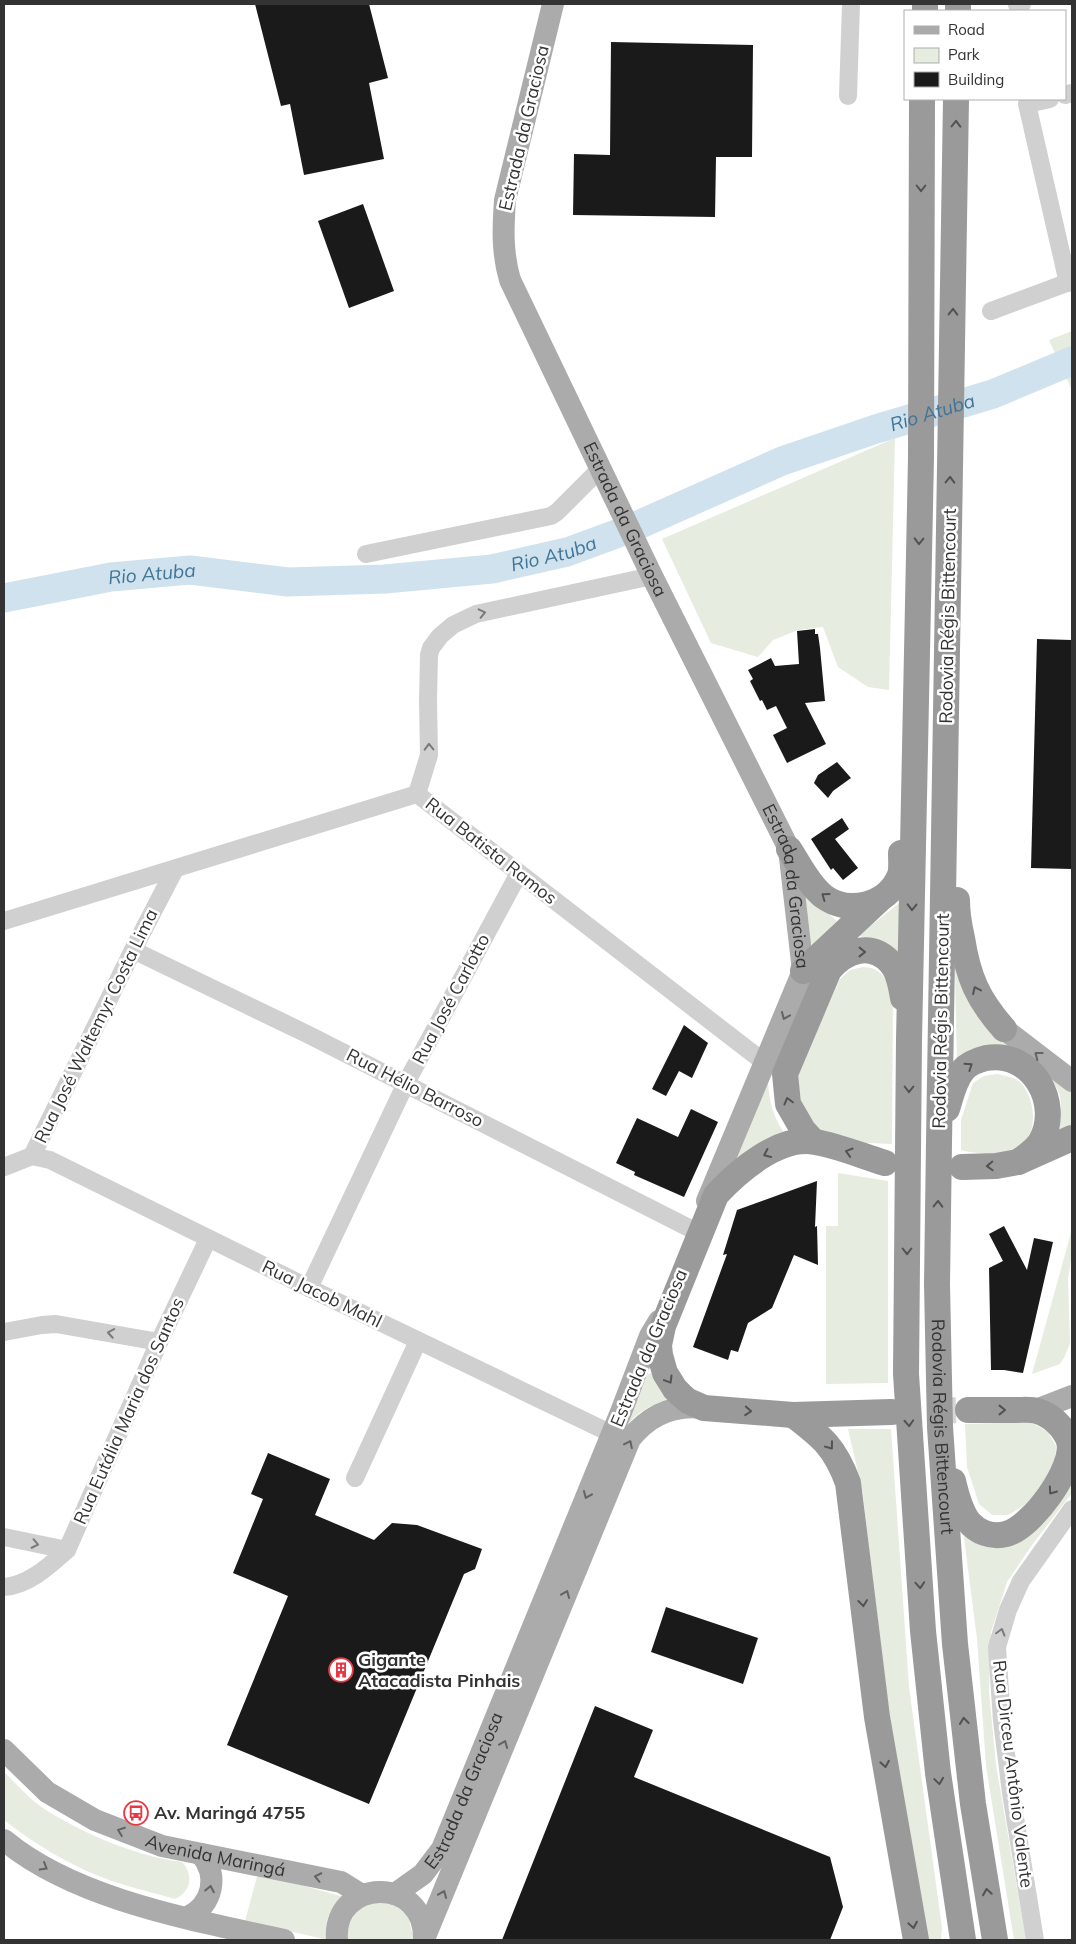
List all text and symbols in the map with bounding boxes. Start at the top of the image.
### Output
legend [904,10,1066,100]
text: Road [948,20,985,39]
street label: Estrada da Graciosa [493,43,554,213]
text: Park [948,45,980,64]
text: Building [948,70,1004,89]
one-way arrow [951,120,961,128]
one-way arrow [916,185,926,193]
one-way arrow [948,308,958,316]
water label: Rio Atuba [887,388,978,436]
street label: Estrada da Graciosa [578,438,673,601]
one-way arrow [945,476,955,484]
street label: Rodovia Régis Bittencourt [934,508,961,724]
water label: Rio Atuba [508,530,600,576]
one-way arrow [914,538,924,546]
water label: Rio Atuba [107,558,197,589]
one-way arrow [477,608,486,619]
one-way arrow [424,742,434,750]
street label: Rua Batista Ramos [421,792,562,909]
street label: Estrada da Graciosa [757,800,815,970]
one-way arrow [821,893,831,902]
one-way arrow [906,903,917,911]
street label: Rua José Waltemyr Costa Lima [29,905,162,1147]
street label: Rodovia Régis Bittencourt [927,913,954,1129]
street label: Rua José Carlotto [407,930,495,1068]
one-way arrow [858,947,866,957]
one-way arrow [971,986,982,995]
one-way arrow [780,1011,791,1020]
street label: Rua Hélio Barroso [343,1043,488,1132]
one-way arrow [1035,1053,1044,1061]
one-way arrow [964,1063,973,1072]
one-way arrow [903,1085,914,1093]
one-way arrow [783,1096,794,1105]
one-way arrow [763,1148,772,1158]
one-way arrow [846,1148,854,1158]
one-way arrow [986,1161,994,1172]
one-way arrow [933,1199,943,1207]
one-way arrow [902,1248,912,1256]
street label: Rua Jacob Mahl [258,1255,386,1333]
street label: Estrada da Graciosa [605,1266,692,1430]
street label: Rua Eutália Maria dos Santos [68,1294,189,1528]
street label: Rodovia Régis Bittencourt [927,1319,959,1535]
one-way arrow [107,1329,115,1339]
one-way arrow [663,1374,673,1383]
one-way arrow [998,1405,1006,1415]
one-way arrow [745,1406,753,1417]
one-way arrow [904,1419,915,1427]
one-way arrow [622,1440,632,1449]
one-way arrow [824,1440,832,1449]
one-way arrow [1049,1485,1058,1495]
one-way arrow [582,1490,593,1499]
one-way arrow [31,1538,40,1548]
one-way arrow [914,1581,925,1589]
one-way arrow [561,1590,571,1598]
one-way arrow [857,1600,868,1608]
one-way arrow [996,1629,1006,1637]
place label: Gigante Atacadista Pinhais [358,1648,520,1692]
building icon: Gigante Atacadista Pinhais [328,1657,354,1683]
street label: Rua Dirceu Antônio Valente [988,1659,1039,1889]
street label: Estrada da Graciosa [419,1709,508,1874]
one-way arrow [959,1717,970,1725]
one-way arrow [498,1740,509,1749]
one-way arrow [880,1760,890,1769]
one-way arrow [933,1778,944,1786]
bus stop icon: Av. Maringá 4755 [123,1800,149,1826]
place label: Av. Maringá 4755 [154,1801,305,1824]
one-way arrow [117,1826,126,1837]
street label: Avenida Maringá [142,1829,288,1882]
one-way arrow [39,1860,48,1870]
one-way arrow [313,1872,322,1883]
one-way arrow [205,1885,215,1894]
one-way arrow [983,1888,993,1897]
one-way arrow [436,1890,447,1899]
one-way arrow [907,1920,917,1929]

